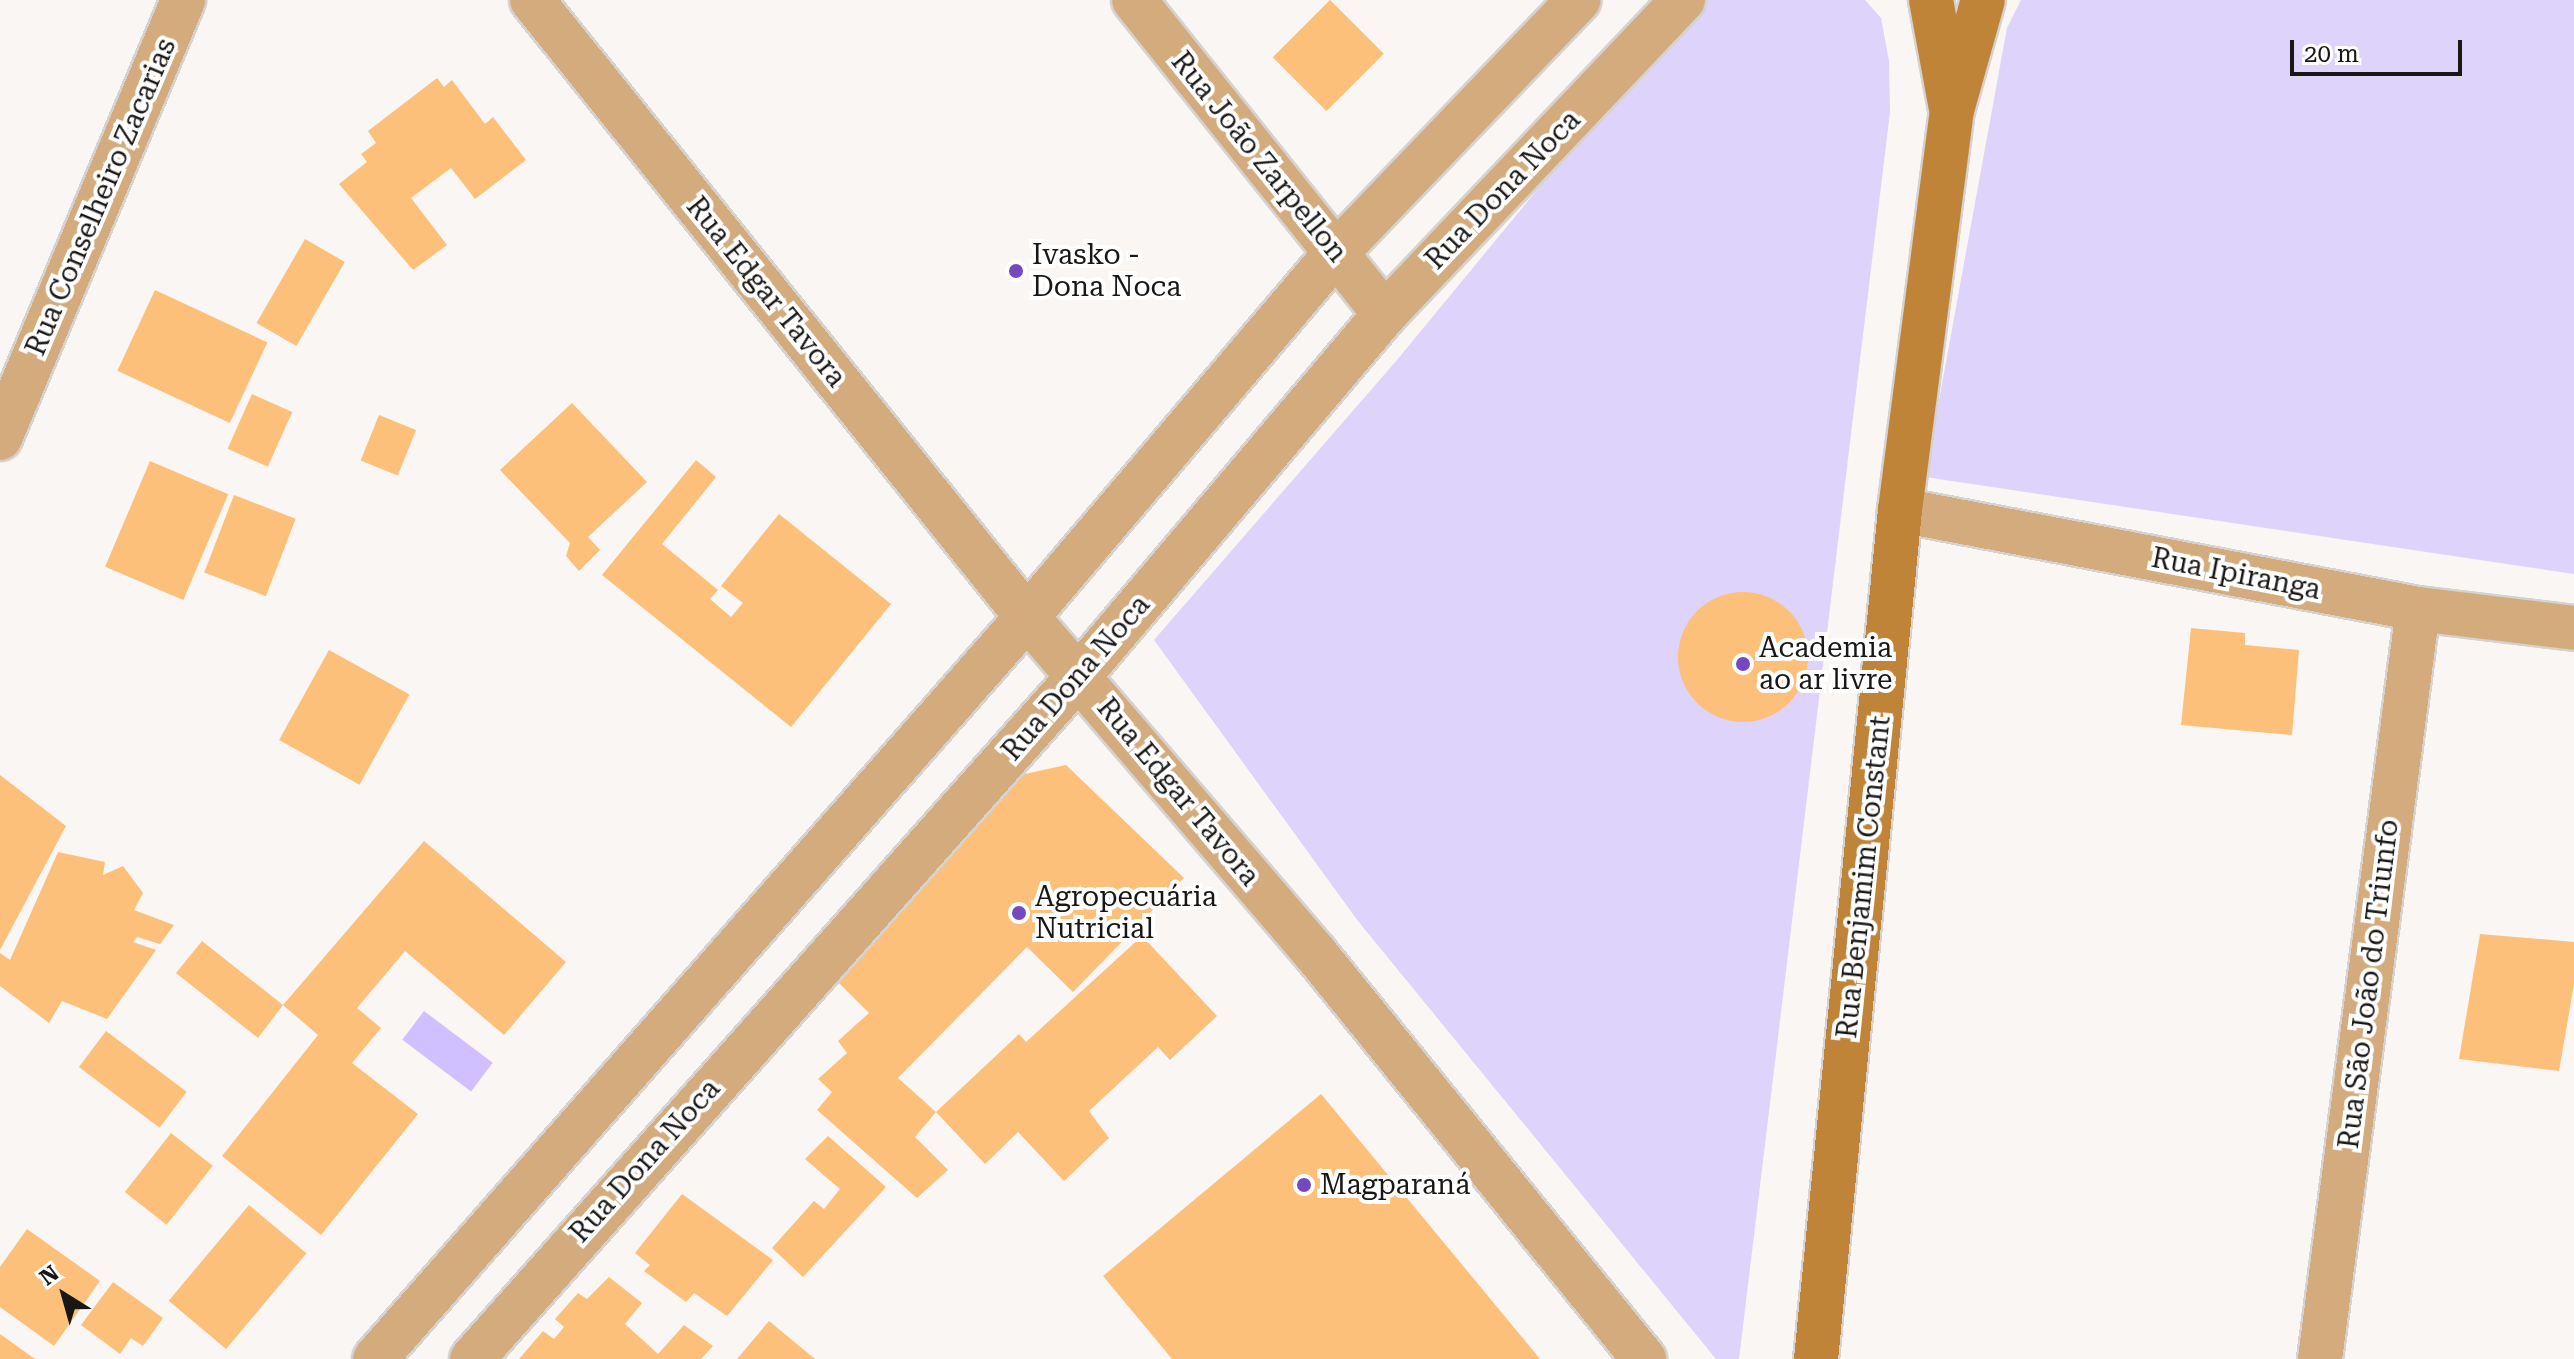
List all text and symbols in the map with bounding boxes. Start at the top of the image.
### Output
scale bar [2294,24,2466,74]
street label: Rua Conselheiro Zacarias [19,33,183,361]
text: 20 m [2304,40,2359,68]
street label: Rua João Zarpellon [1164,45,1354,269]
street label: Rua Dona Noca [1419,103,1587,277]
street label: Rua Edgar Tavora [679,190,853,394]
place label: Ivasko - Dona Noca [1032,238,1181,304]
marker: Ivasko - Dona Noca [1007,262,1025,280]
street label: Rua Ipiranga [2149,541,2323,607]
street label: Rua Dona Noca [995,588,1157,768]
place label: Academia ao ar livre [1759,631,1892,697]
marker: Academia ao ar livre [1734,655,1752,673]
street label: Rua Edgar Tavora [1090,691,1266,893]
street label: Rua Benjamim Constant [1830,714,1898,1040]
street label: Rua São João do Triunfo [2332,817,2406,1151]
place label: Agropecuária Nutricial [1035,880,1217,946]
marker: Agropecuária Nutricial [1010,904,1028,922]
street label: Rua Dona Noca [563,1072,727,1250]
place label: Magparaná [1320,1168,1470,1202]
marker: Magparaná [1295,1176,1313,1194]
north arrow [24,1255,104,1335]
text: N [35,1260,64,1291]

